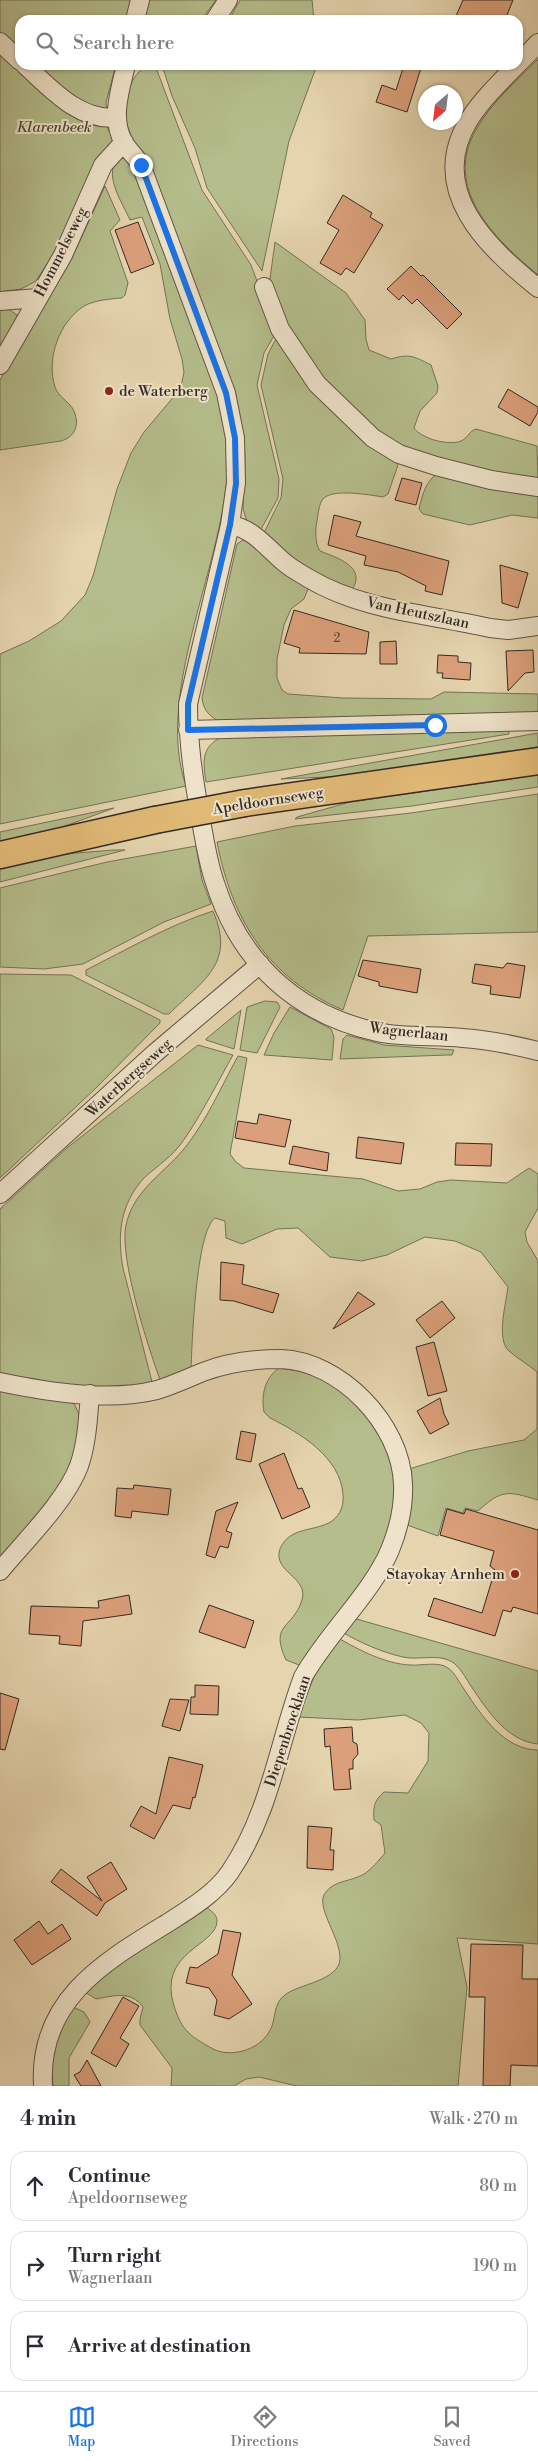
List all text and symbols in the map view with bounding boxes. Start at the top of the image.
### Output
search box [15,15,523,70]
icon: search [33,29,61,57]
text: Search here [73,31,174,55]
north arrow [418,85,463,130]
park label: Klarenbeek [16,118,92,137]
route end [130,154,153,177]
street label: Hommelseweg [30,204,92,300]
place label: de Waterberg [119,382,208,401]
marker: de Waterberg [103,385,115,397]
street label: Van Heutszlaan [364,593,471,633]
house number: 2 [334,631,341,646]
route start [424,714,447,737]
street label: Apeldoornseweg [210,783,325,819]
street label: Wagnerlaan [368,1018,449,1046]
street label: Waterbergseweg [81,1034,176,1122]
place label: Stayokay Arnhem [386,1565,505,1584]
marker: Stayokay Arnhem [509,1568,521,1580]
street label: Diepenbrocklaan [261,1673,315,1789]
text: 4 min [20,2106,76,2132]
text: Walk · 270 m [429,2109,518,2129]
text: Continue [68,2164,151,2188]
icon: ahead [21,2172,49,2200]
text: 80 m [479,2176,517,2196]
text: Apeldoornseweg [68,2188,187,2208]
text: Turn right [68,2244,161,2268]
icon: right [21,2252,49,2280]
text: 190 m [473,2256,517,2276]
text: Wagnerlaan [68,2268,153,2288]
icon: arrive [21,2332,49,2360]
text: Arrive at destination [68,2334,251,2358]
tab: Map [68,2403,96,2451]
tab: Directions [231,2403,298,2451]
tab: Saved [434,2403,470,2451]

